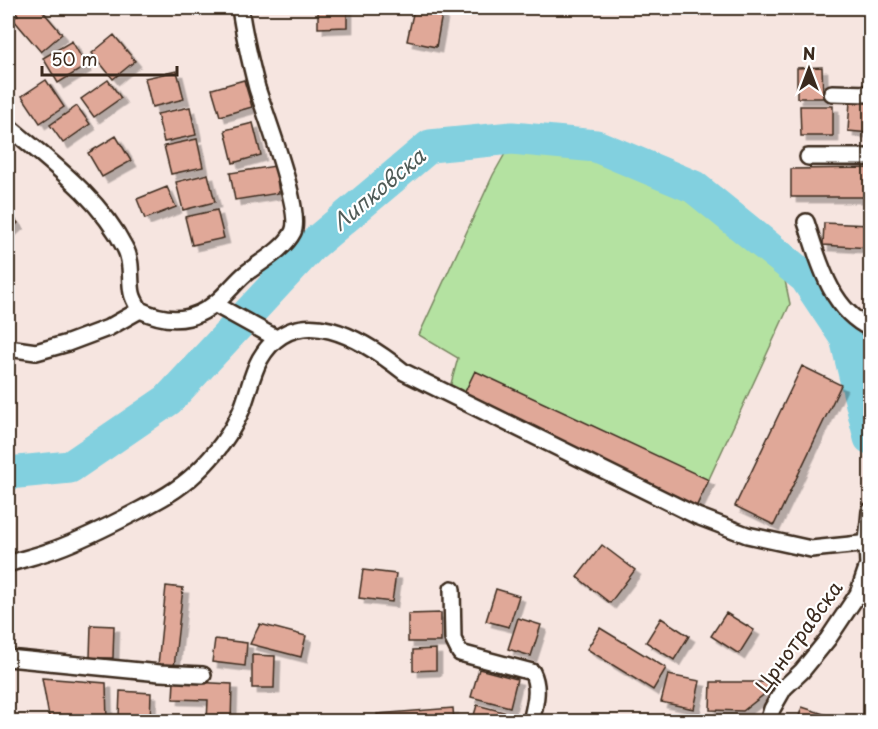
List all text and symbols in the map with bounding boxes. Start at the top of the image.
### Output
scale bar [42,39,177,77]
north arrow [779,39,839,99]
text: N [803,41,815,65]
text: 50 m [51,45,98,72]
water label: Липковска [324,139,432,237]
street label: Црнотравска [747,574,850,699]

